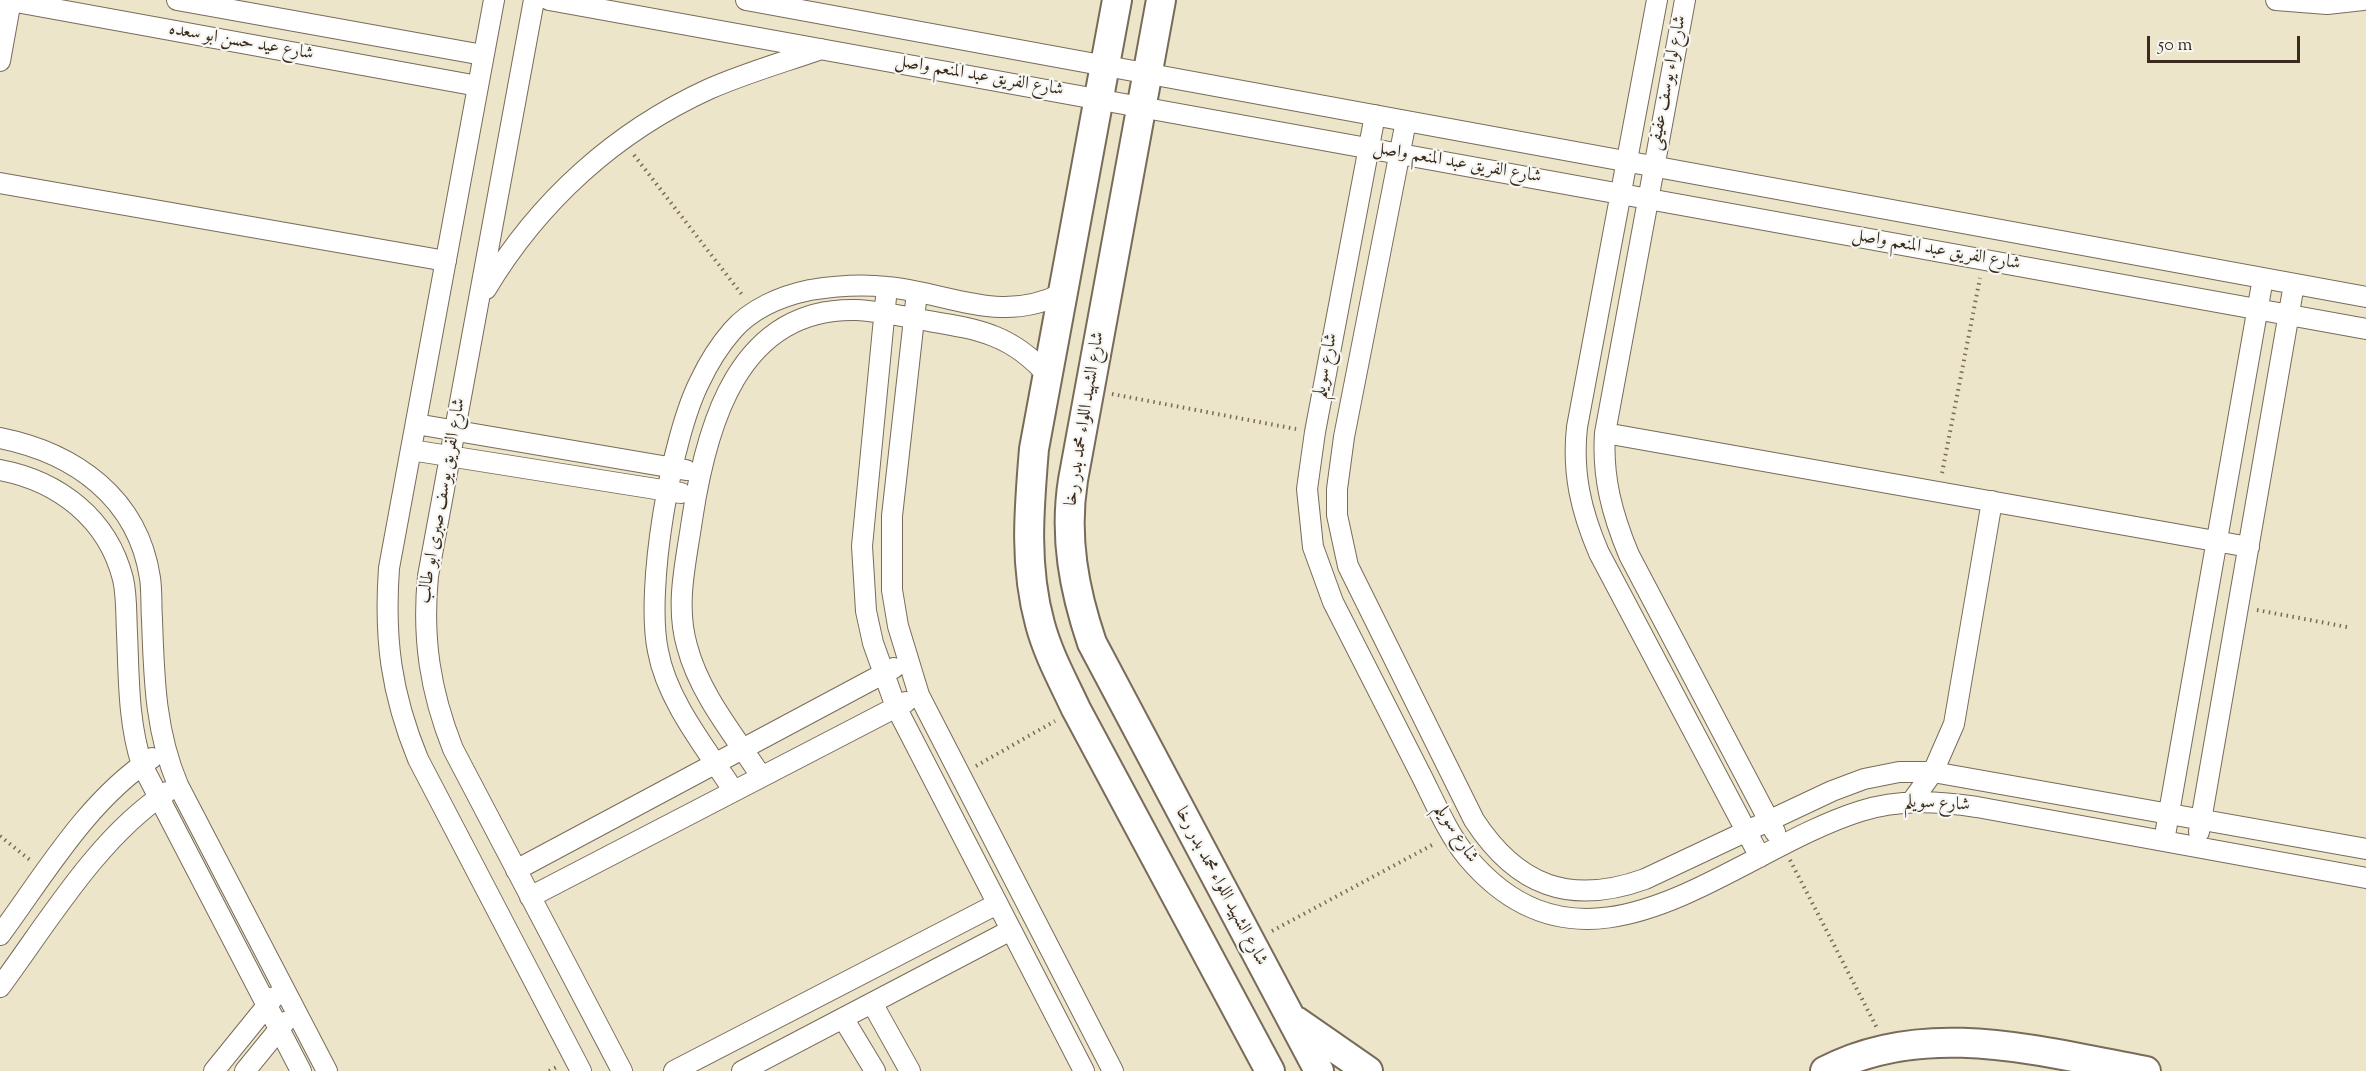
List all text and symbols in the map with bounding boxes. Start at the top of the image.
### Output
street label: شارع لواء يوسف عفيفى [1645,14,1693,152]
street label: شارع عيد حسن ابو سعده [167,20,315,66]
scale bar [2150,24,2303,62]
text: 50 m [2158,33,2192,59]
street label: شارع الفريق عبد المنعم واصل [893,52,1065,102]
street label: شارع الفريق عبد المنعم واصل [1371,139,1543,189]
street label: شارع الفريق عبد المنعم واصل [1850,226,2022,276]
street label: شارع الشهيد اللواء محمد بدر رخا [1062,330,1110,508]
street label: شارع سويلم [1310,332,1344,400]
street label: شارع الفريق يوسف صبرى ابو طالب [414,397,472,605]
street label: شارع سويلم [1904,792,1970,818]
street label: شارع سويلم [1428,800,1482,868]
street label: شارع الشهيد اللواء محمد بدر رخا [1169,804,1271,970]

